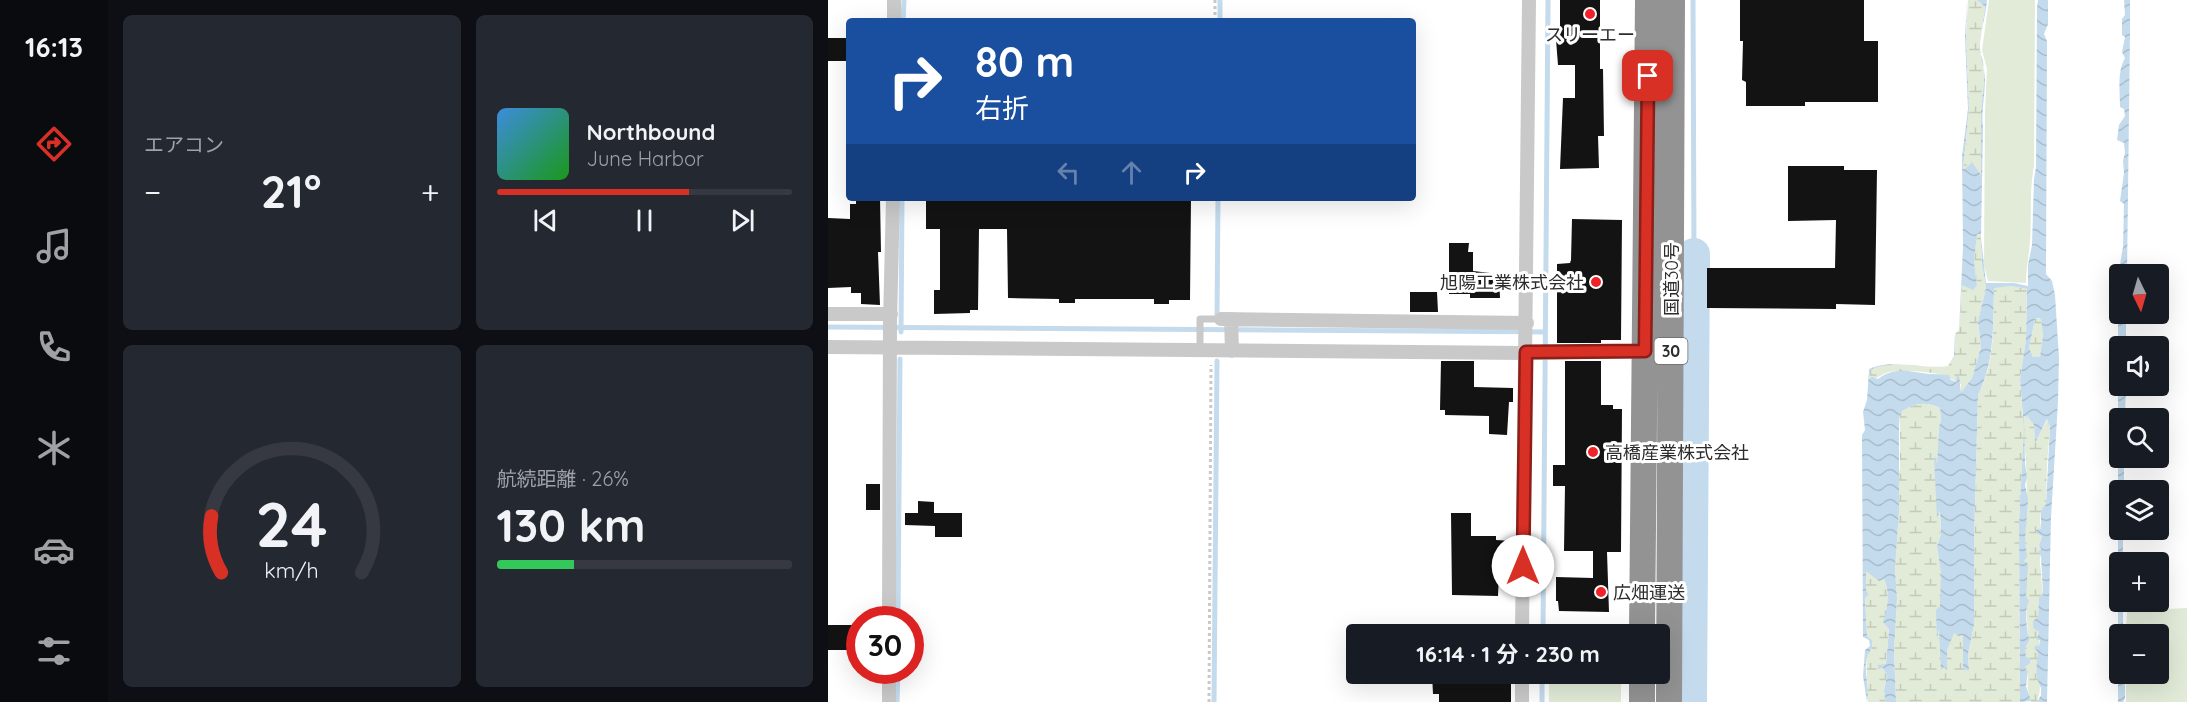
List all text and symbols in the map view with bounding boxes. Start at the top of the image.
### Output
marker: スリーエー [1583,7,1597,21]
place label: スリーエー [1545,23,1635,46]
text: 16:13 [25,30,83,64]
text: 80 m [975,35,1074,88]
icon: right [876,42,954,120]
pin [1622,50,1673,101]
icon: arrive [1631,59,1664,92]
text: 右折 [975,91,1029,125]
text: Northbound [587,118,715,146]
icon: directions [33,123,75,165]
text: エアコン [144,132,224,157]
text: June Harbor [587,146,704,171]
icon: left [1052,156,1085,189]
icon: ahead [1115,156,1148,189]
icon: right [1178,156,1211,189]
text: 21° [261,163,321,219]
text: − [144,171,161,212]
text: + [421,171,439,212]
icon: previous [529,204,562,237]
icon: pause [628,204,661,237]
icon: next [726,204,759,237]
icon: music [33,225,75,267]
street label: 国道30号 [1660,242,1683,316]
north arrow [2109,264,2169,324]
map controls [2109,264,2169,684]
place label: 旭陽工業株式会社 [1440,271,1584,294]
marker: 旭陽工業株式会社 [1589,275,1603,289]
icon: phone [33,326,75,368]
button: sound [2109,336,2169,396]
road number: 30 [1654,338,1688,364]
button: search [2109,408,2169,468]
icon: climate [33,427,75,469]
place label: 高橋産業株式会社 [1605,441,1749,464]
marker: 高橋産業株式会社 [1586,445,1600,459]
text: 航続距離 · 26% [497,466,629,491]
button: layers [2109,480,2169,540]
text: 24 [256,485,328,563]
text: 130 km [497,497,646,553]
icon: car [33,529,75,571]
position arrow [1491,534,1555,598]
button: + [2109,552,2169,612]
text: km/h [265,557,319,583]
place label: 広畑運送 [1613,581,1685,604]
marker: 広畑運送 [1594,585,1608,599]
speed limit sign: 30 [846,606,924,684]
button: − [2109,624,2169,684]
icon: filters [33,630,75,672]
text: 16:14 · 1 分 · 230 m [1416,640,1600,668]

